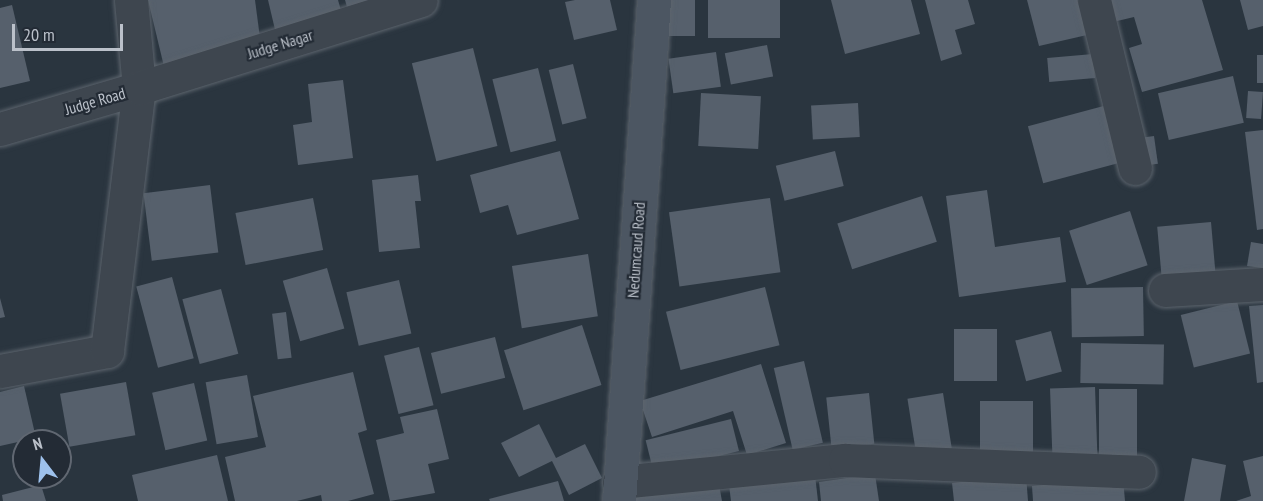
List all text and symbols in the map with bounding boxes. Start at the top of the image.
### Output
scale bar [15,12,126,50]
text: 20 m [23,23,55,46]
street label: Judge Nagar [245,25,315,63]
street label: Judge Road [63,83,127,119]
street label: Nedumcaud Road [623,201,649,299]
north arrow [12,429,72,489]
text: N [31,433,44,454]

